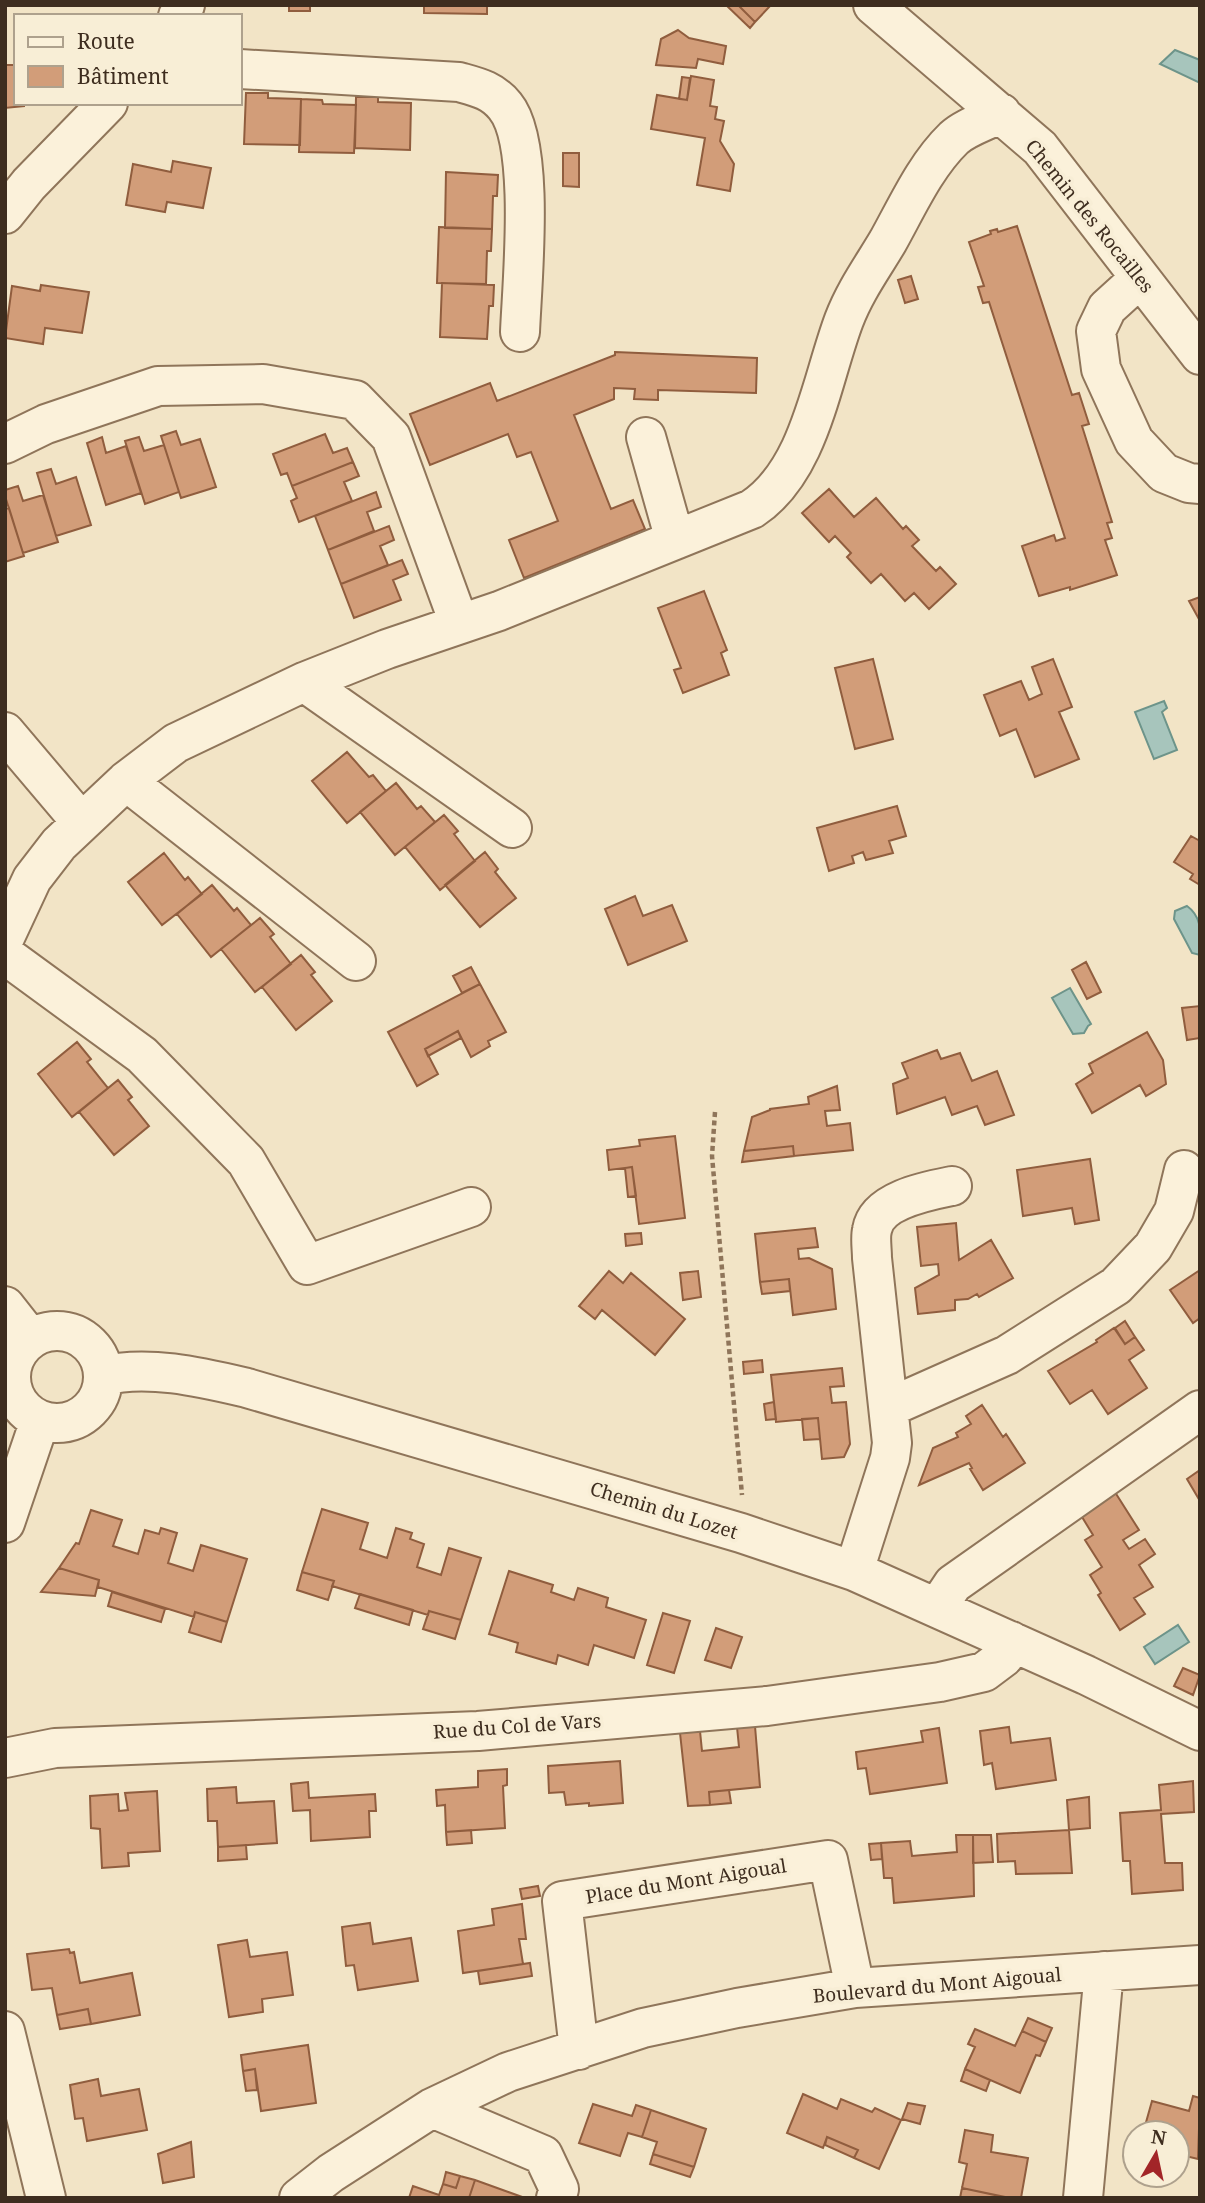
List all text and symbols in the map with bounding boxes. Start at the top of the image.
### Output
legend [14,14,242,105]
text: Route [77,27,135,55]
text: Bâtiment [77,62,169,90]
street label: Chemin des Rocailles [1020,134,1160,298]
street label: Chemin du Lozet [587,1475,741,1545]
street label: Rue du Col de Vars [432,1707,602,1745]
street label: Place du Mont Aigoual [584,1852,788,1910]
street label: Boulevard du Mont Aigoual [812,1961,1062,2009]
north arrow [1121,2119,1191,2189]
text: N [1149,2123,1168,2151]

